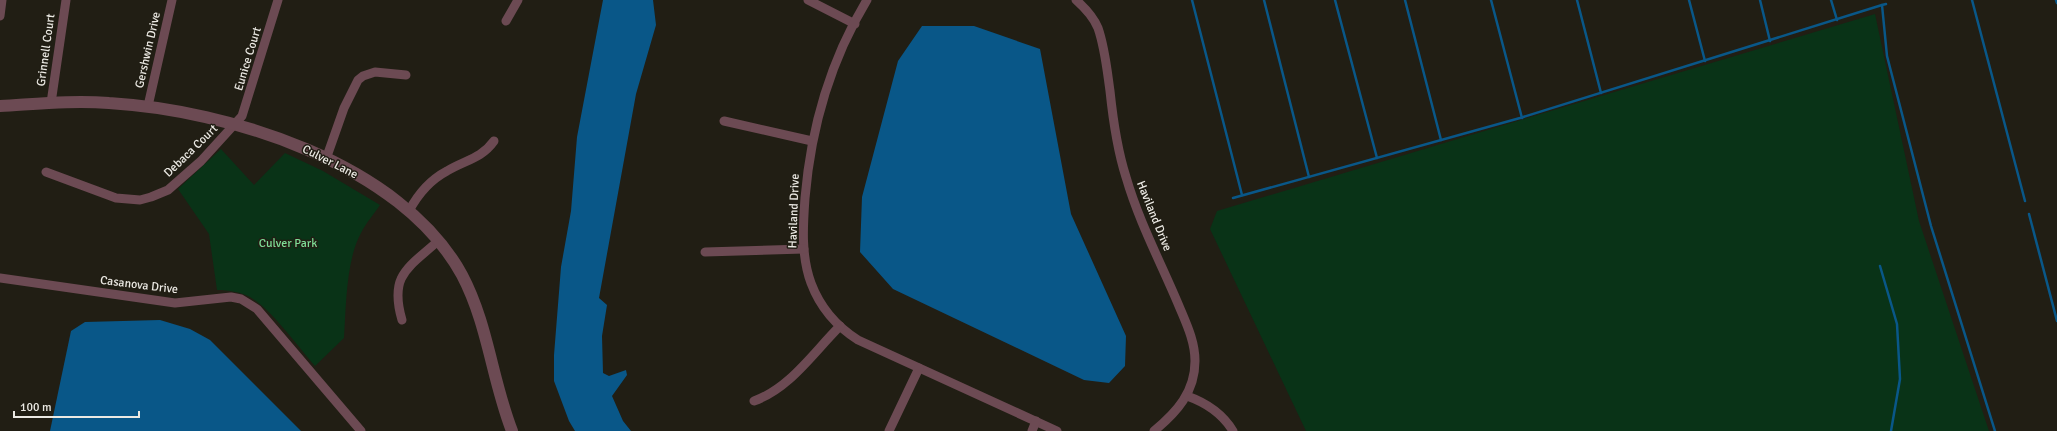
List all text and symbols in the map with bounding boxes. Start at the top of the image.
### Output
street label: Gershwin Drive [132,10,164,90]
street label: Grinnell Court [33,13,59,87]
street label: Eunice Court [231,25,265,93]
street label: Debaca Court [161,122,221,180]
street label: Culver Lane [300,142,360,182]
street label: Haviland Drive [785,173,803,249]
street label: Haviland Drive [1133,179,1175,253]
park label: Culver Park [259,236,317,251]
street label: Casanova Drive [99,273,179,297]
scale bar [14,393,139,419]
text: 100 m [20,400,52,415]

